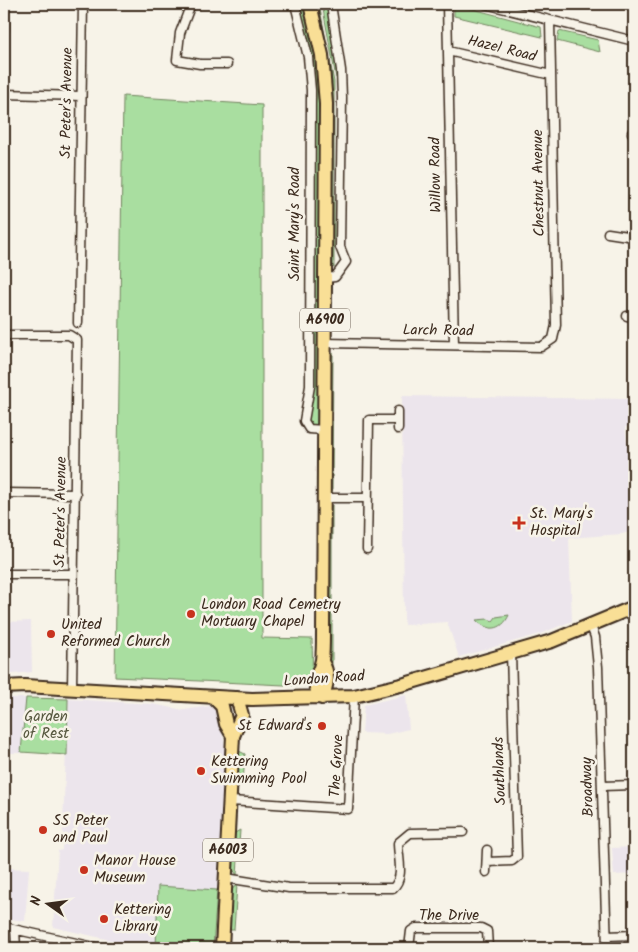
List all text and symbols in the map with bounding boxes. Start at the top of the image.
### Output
street label: Hazel Road [465,29,539,69]
street label: St Peter's Avenue [54,47,80,159]
street label: Chestnut Avenue [526,129,552,237]
street label: Willow Road [423,136,449,213]
street label: Saint Mary's Road [283,167,307,281]
road number: A6900 [300,308,350,332]
street label: Larch Road [402,318,474,344]
street label: St Peter's Avenue [48,456,74,568]
place label: St. Mary's Hospital [530,502,593,543]
marker: St. Mary's Hospital [512,516,526,530]
place label: London Road Cemetry Mortuary Chapel [201,593,342,634]
marker: London Road Cemetry Mortuary Chapel [185,608,197,620]
place label: United Reformed Church [61,613,170,654]
marker: United Reformed Church [45,628,57,640]
street label: London Road [283,664,366,694]
park label: Garden of Rest [23,705,69,746]
place label: St Edward's [238,714,313,738]
marker: St Edward's [316,720,328,732]
street label: The Grove [323,734,351,798]
street label: Southlands [487,736,513,806]
place label: Kettering Swimming Pool [211,750,307,791]
street label: Broadway [575,756,601,817]
marker: Kettering Swimming Pool [195,765,207,777]
place label: SS Peter and Paul [53,809,108,850]
marker: SS Peter and Paul [37,824,49,836]
road number: A6003 [203,838,253,862]
place label: Manor House Museum [94,849,176,890]
marker: Manor House Museum [78,864,90,876]
north arrow [22,880,72,930]
text: N [25,894,48,908]
place label: Kettering Library [114,898,172,939]
street label: The Drive [419,904,479,928]
marker: Kettering Library [98,913,110,925]

